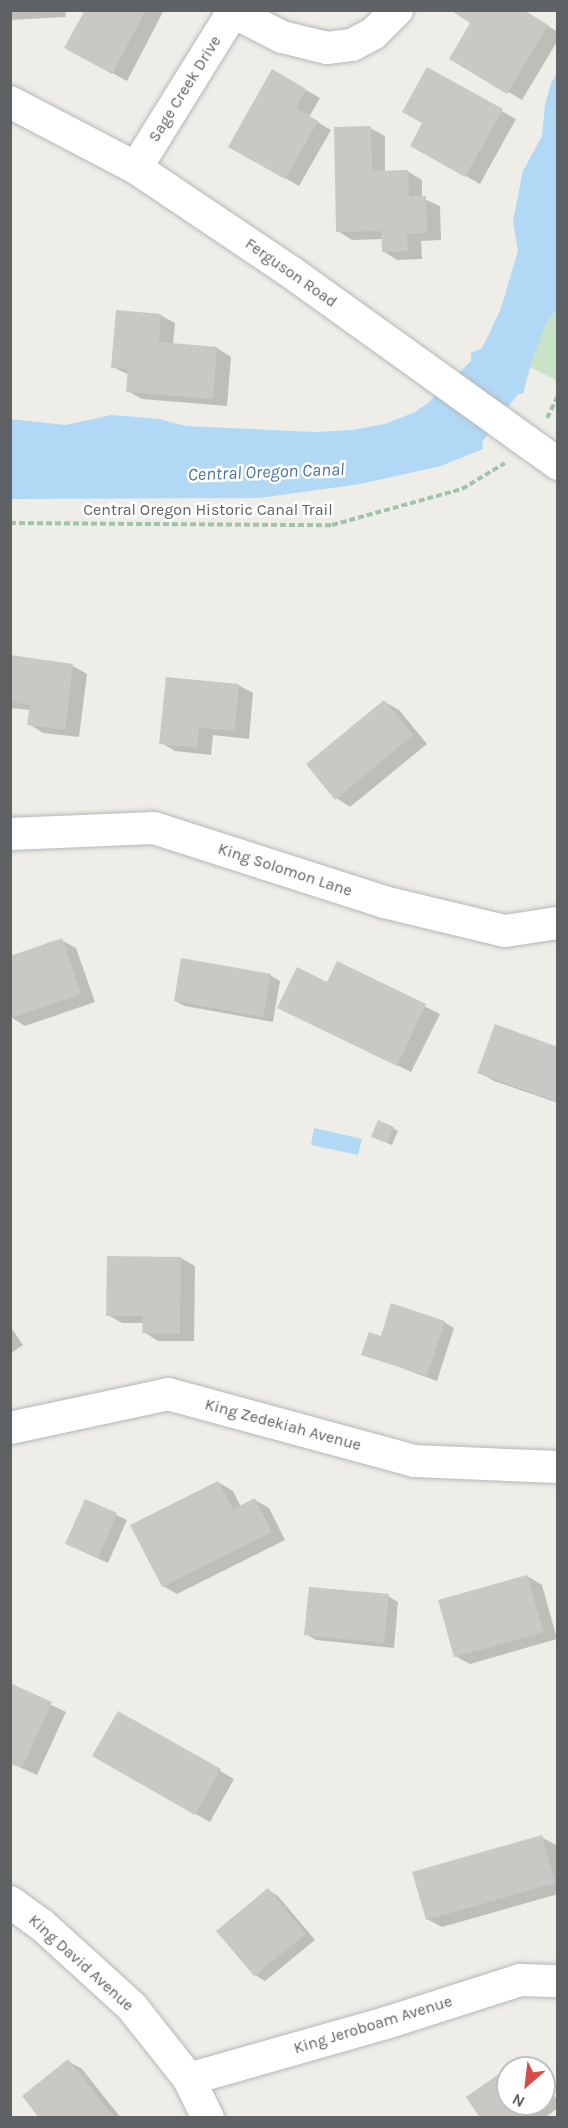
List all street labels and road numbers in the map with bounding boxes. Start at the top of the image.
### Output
street label: Sage Creek Drive [145,32,225,146]
street label: Ferguson Road [241,234,341,312]
street label: Central Oregon Historic Canal Trail [83,500,333,520]
street label: King Solomon Lane [215,839,355,901]
street label: King Zedekiah Avenue [203,1395,363,1455]
street label: King David Avenue [24,1911,138,2015]
street label: King Jeroboam Avenue [291,1992,455,2058]

